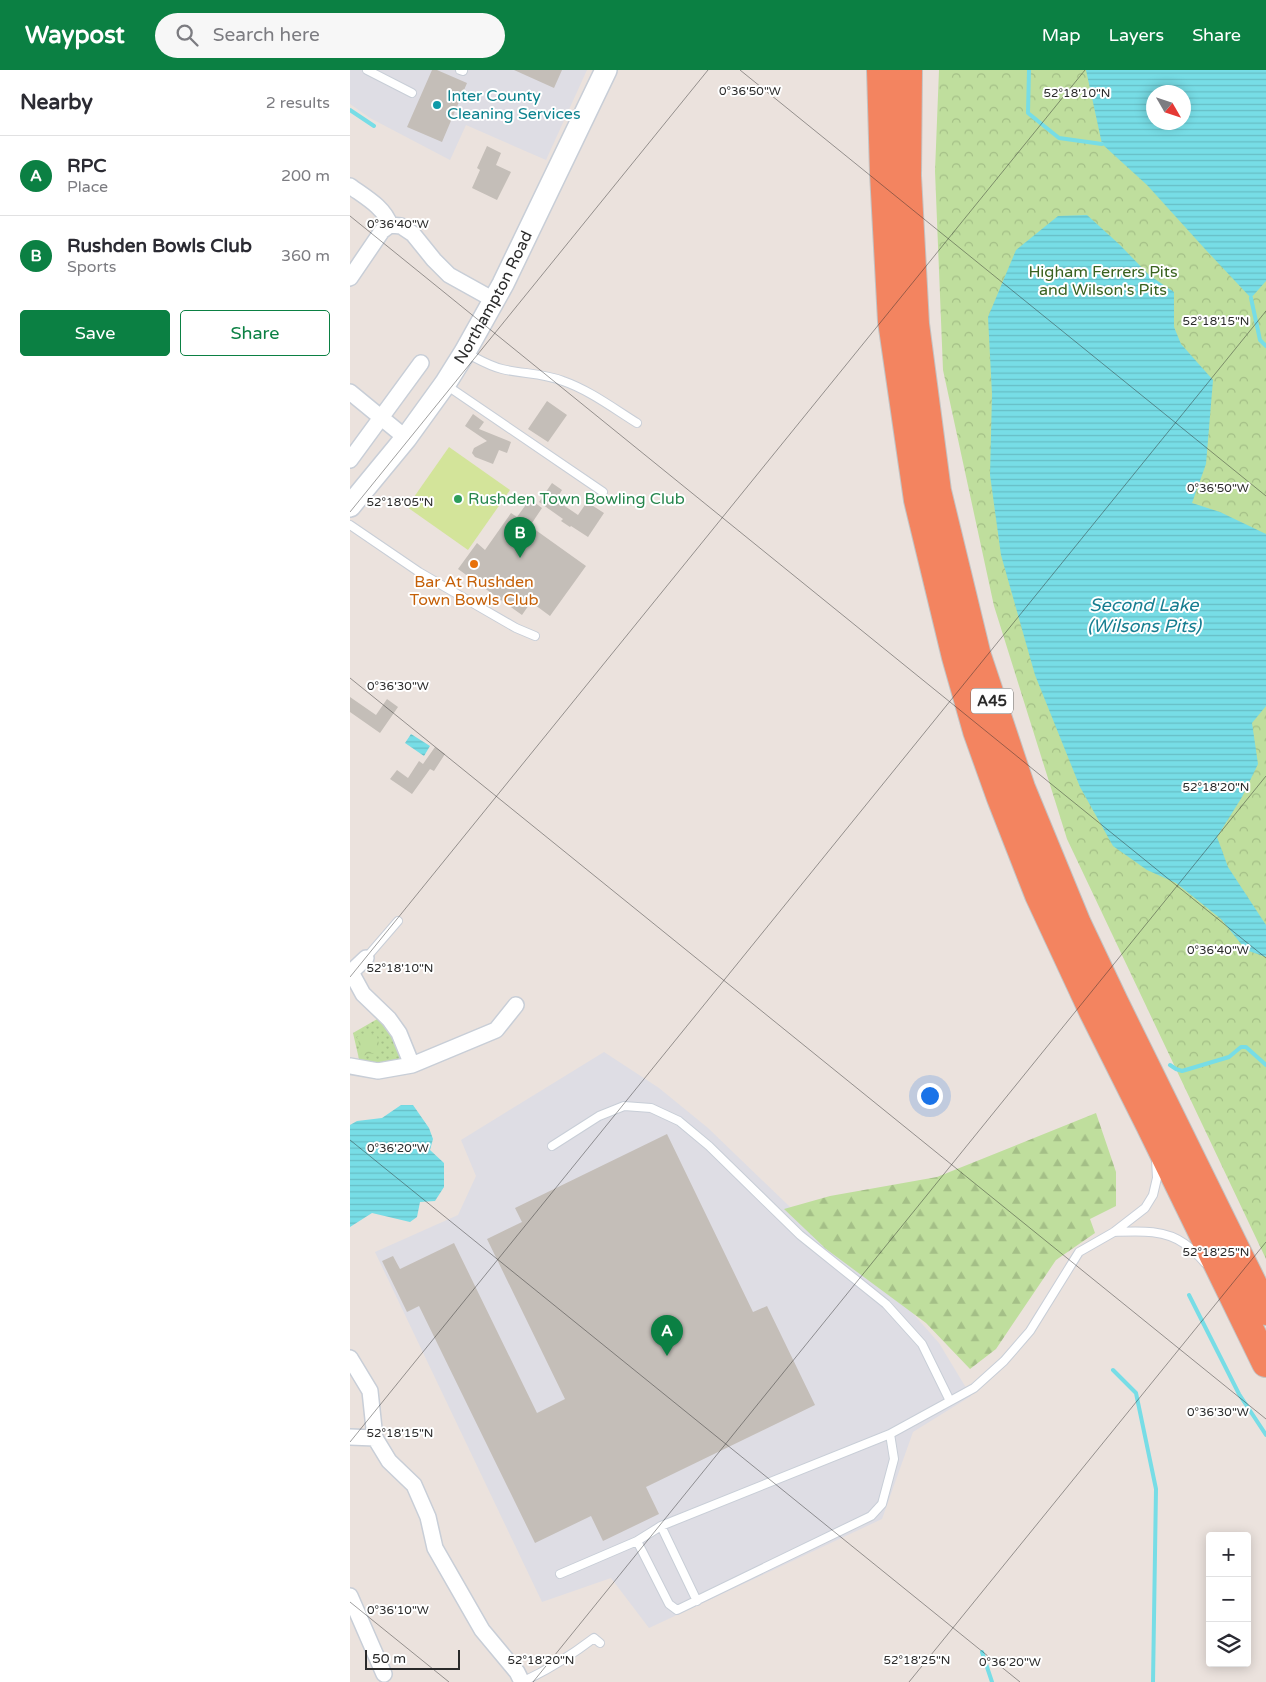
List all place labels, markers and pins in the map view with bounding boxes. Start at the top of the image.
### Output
place label: Inter County Cleaning Services [447,86,581,124]
marker: Inter County Cleaning Services [431,99,443,111]
place label: Rushden Town Bowling Club [468,489,685,509]
marker: Rushden Town Bowling Club [452,493,464,505]
pin: B [504,517,536,558]
marker: Bar At Rushden Town Bowls Club [468,558,480,570]
place label: Bar At Rushden Town Bowls Club [410,572,538,610]
pin: A [651,1315,683,1356]

